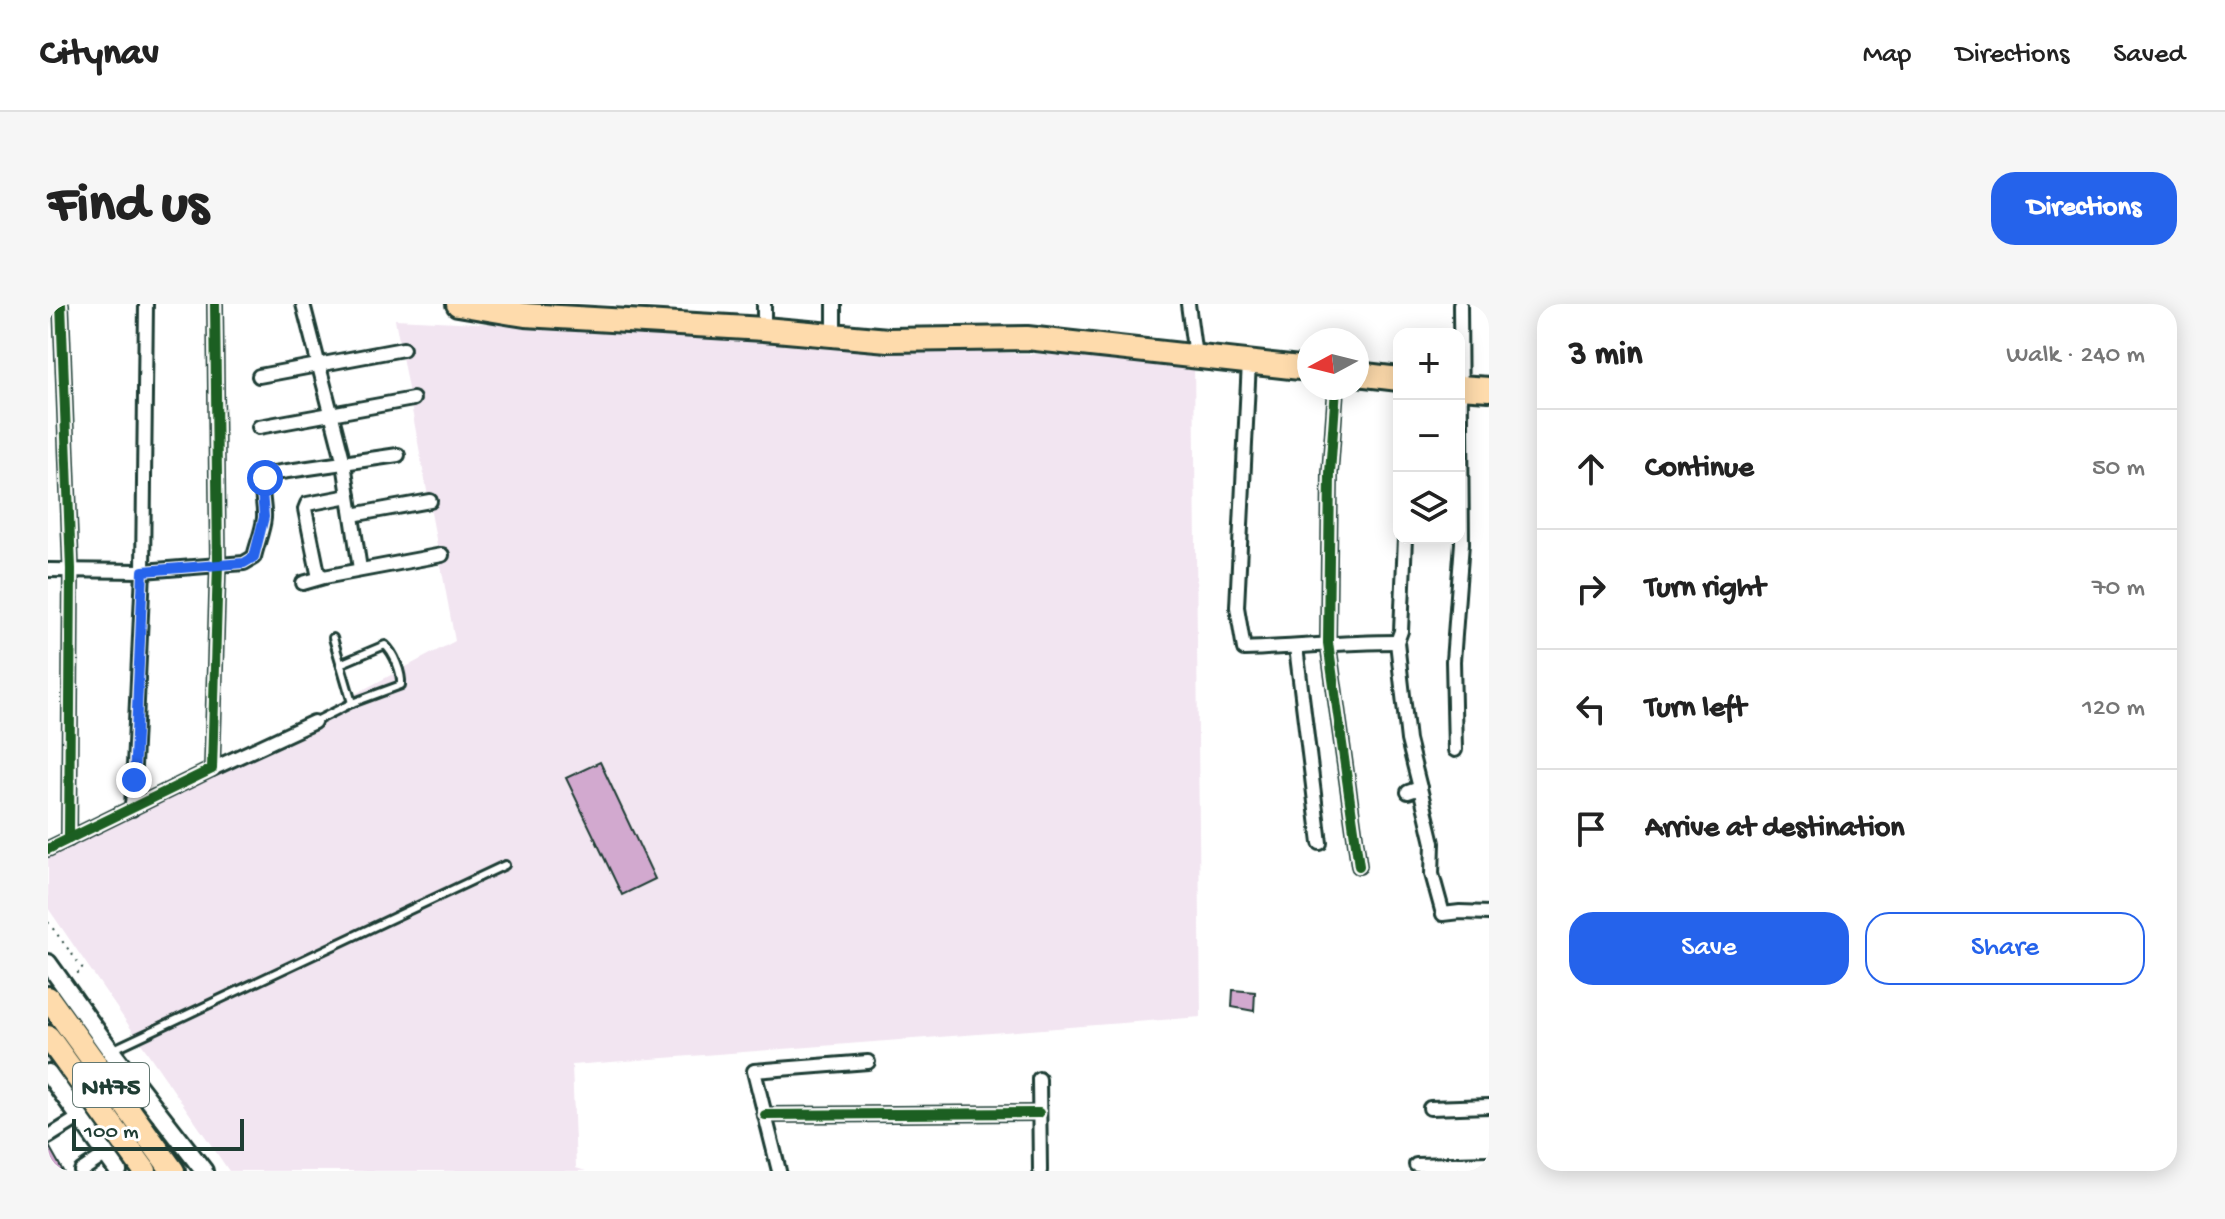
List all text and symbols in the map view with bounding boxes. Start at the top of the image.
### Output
text: Citynav [40,33,159,77]
text: Map [1863,39,1911,72]
text: Directions [1955,39,2069,72]
text: Saved [2113,39,2185,72]
button: Directions [1991,172,2177,245]
text: Find us [48,175,208,241]
north arrow [1297,328,1369,400]
map controls [1393,328,1465,544]
button: + [1393,328,1465,400]
text: 3 min [1569,336,1642,376]
text: Walk · 240 m [2006,341,2145,372]
button: − [1393,400,1465,472]
icon: ahead [1569,447,1613,491]
text: Continue [1645,452,1754,487]
text: 50 m [2092,454,2145,485]
route start [247,460,283,496]
button: layers [1393,472,1465,544]
icon: right [1569,567,1613,611]
text: Turn right [1645,572,1765,607]
text: 70 m [2092,574,2145,605]
icon: left [1569,687,1613,731]
text: Turn left [1645,692,1746,727]
text: 120 m [2082,694,2145,725]
route end [116,762,152,798]
icon: arrive [1569,807,1613,851]
text: Arrive at destination [1645,812,1905,847]
button: Save [1569,912,1849,985]
button: Share [1865,912,2145,985]
road number: NH75 [73,1063,149,1107]
scale bar [72,1115,244,1151]
text: 100 m [84,1120,139,1146]

